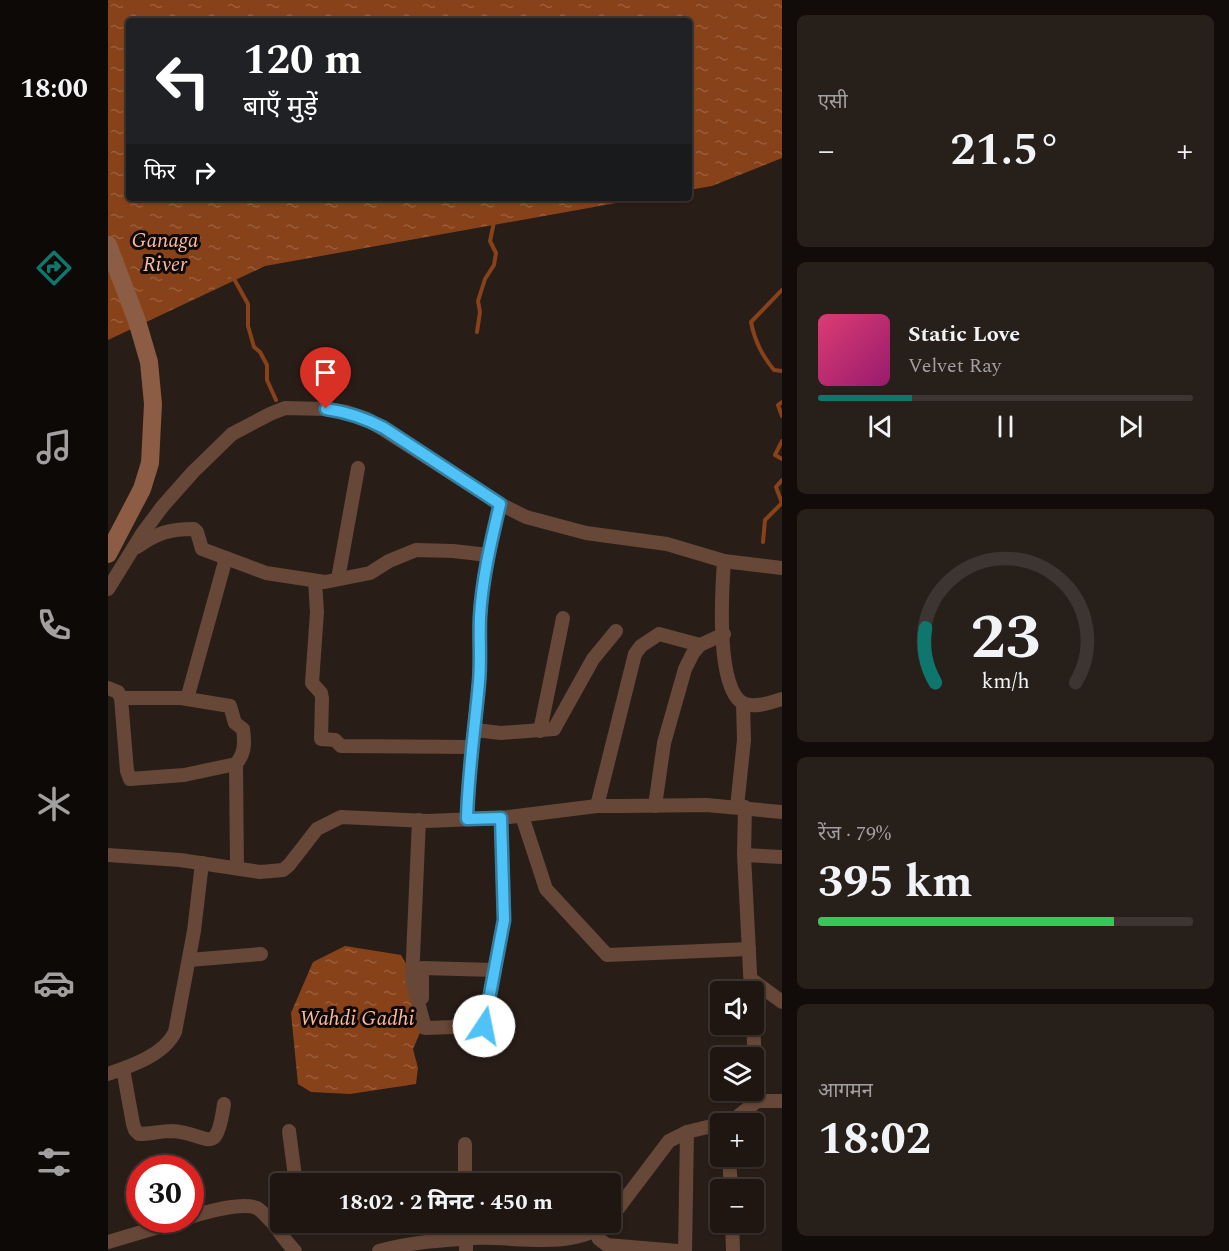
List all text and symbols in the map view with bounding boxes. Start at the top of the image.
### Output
text: 120 m [243,29,362,92]
icon: left [144,42,222,120]
text: 18:00 [20,68,88,110]
text: बाएँ मुड़ें [243,86,318,128]
text: एसी [818,87,848,117]
text: 21.5° [950,116,1061,185]
text: − [818,126,835,176]
text: + [1176,126,1193,176]
text: फिर [144,156,176,189]
icon: right [188,156,221,189]
water label: Ganaga River [131,225,199,281]
icon: directions [33,247,75,289]
text: Static Love [908,318,1020,351]
pin [300,347,351,409]
text: Velvet Ray [908,351,1001,381]
icon: arrive [309,356,342,389]
icon: previous [864,410,897,443]
icon: pause [989,410,1022,443]
icon: next [1114,410,1147,443]
icon: music [33,426,75,468]
text: 23 [970,591,1041,686]
icon: phone [33,604,75,646]
text: km/h [981,665,1030,698]
icon: climate [33,783,75,825]
text: रेंज · 79% [818,819,891,849]
text: 395 km [818,848,973,917]
icon: car [33,962,75,1004]
map controls [710,981,764,1233]
button: sound [710,981,764,1035]
position arrow [452,994,516,1058]
water label: Wahdi Gadhi [299,1003,415,1035]
button: layers [710,1047,764,1101]
text: आगमन [818,1076,873,1106]
text: 18:02 [818,1105,931,1174]
button: + [710,1113,764,1167]
icon: filters [33,1141,75,1183]
speed limit sign: 30 [126,1155,204,1233]
button: − [710,1179,764,1233]
text: 18:02 · 2 मिनट · 450 m [338,1186,553,1219]

